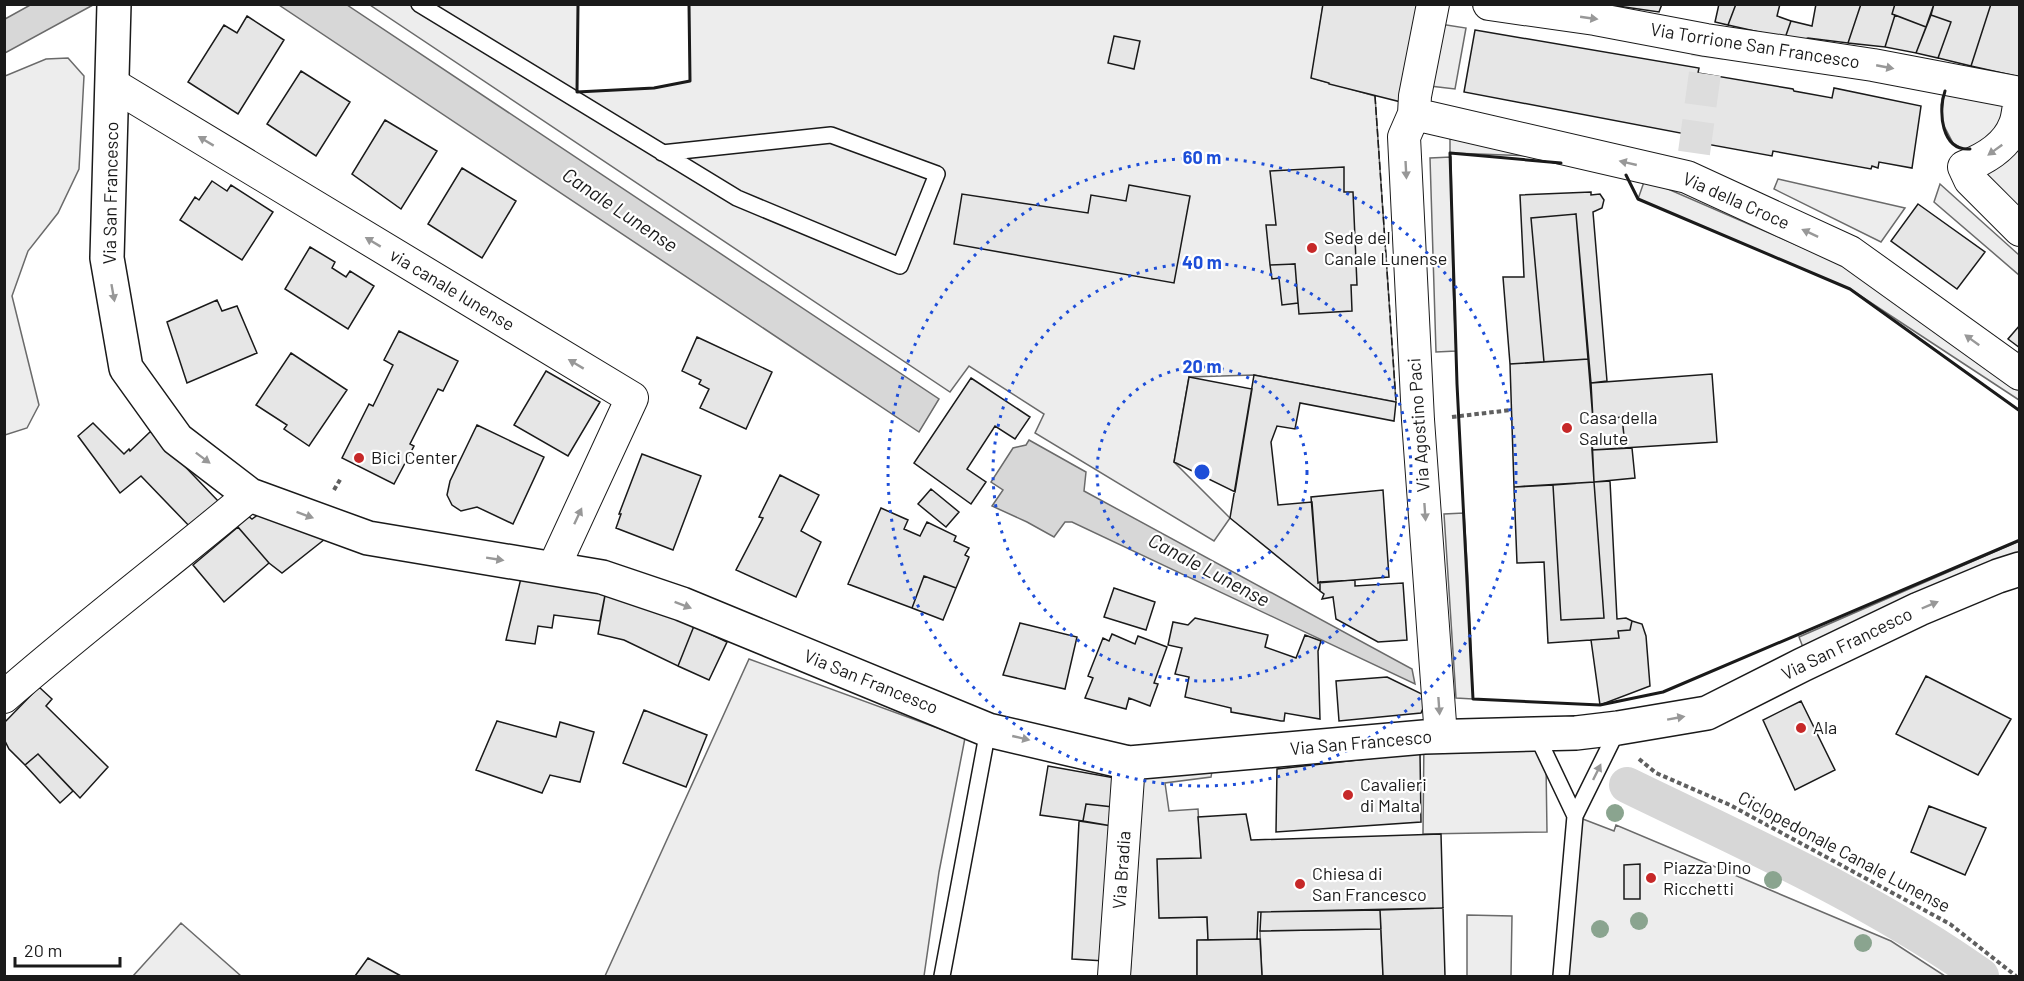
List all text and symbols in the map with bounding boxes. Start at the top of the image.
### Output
one-way arrow [1579,14,1598,23]
street label: Via Torrione San Francesco [1649,18,1861,72]
one-way arrow [1875,63,1894,72]
street label: Via San Francesco [98,121,122,265]
one-way arrow [198,135,214,146]
one-way arrow [1987,144,2003,156]
text: 60 m [1183,146,1221,168]
one-way arrow [1619,158,1638,168]
one-way arrow [1401,161,1410,180]
water label: Canale Lunense [558,162,683,257]
street label: Via della Croce [1680,167,1793,233]
place label: Sede del Canale Lunense [1324,226,1447,269]
one-way arrow [1801,229,1818,238]
one-way arrow [365,236,381,247]
marker: Sede del Canale Lunense [1305,241,1319,255]
street label: via canale lunense [386,243,519,335]
text: 40 m [1182,251,1222,273]
one-way arrow [109,284,118,303]
one-way arrow [1965,334,1981,346]
text: 20 m [1183,355,1221,377]
street label: Via Agostino Paci [1402,357,1434,493]
one-way arrow [568,359,584,370]
place label: Casa della Salute [1579,406,1657,449]
marker: Casa della Salute [1560,421,1574,435]
place label: Bici Center [371,446,458,468]
marker: Bici Center [352,451,366,465]
one-way arrow [195,452,210,464]
centre of rings [1192,462,1212,482]
one-way arrow [1420,502,1429,521]
one-way arrow [573,507,582,524]
one-way arrow [296,510,314,520]
water label: Canale Lunense [1145,527,1274,611]
one-way arrow [485,555,504,564]
one-way arrow [675,600,693,610]
one-way arrow [1921,600,1939,610]
street label: Via San Francesco [1778,602,1916,684]
street label: Via San Francesco [801,644,942,718]
one-way arrow [1434,697,1443,716]
one-way arrow [1667,713,1686,722]
place label: Ala [1813,716,1837,738]
marker: Ala [1794,721,1808,735]
street label: Via San Francesco [1289,725,1433,759]
one-way arrow [1011,734,1030,743]
one-way arrow [1592,763,1601,780]
place label: Cavalieri di Malta [1360,773,1427,816]
street label: Ciclopedonale Canale Lunense [1735,786,1954,917]
marker: Cavalieri di Malta [1341,788,1355,802]
street label: Via Bradia [1107,830,1135,910]
place label: Piazza Dino Ricchetti [1663,856,1751,899]
place label: Chiesa di San Francesco [1312,862,1427,905]
marker: Piazza Dino Ricchetti [1644,871,1658,885]
marker: Chiesa di San Francesco [1293,877,1307,891]
scale bar [15,930,120,968]
text: 20 m [24,939,62,961]

